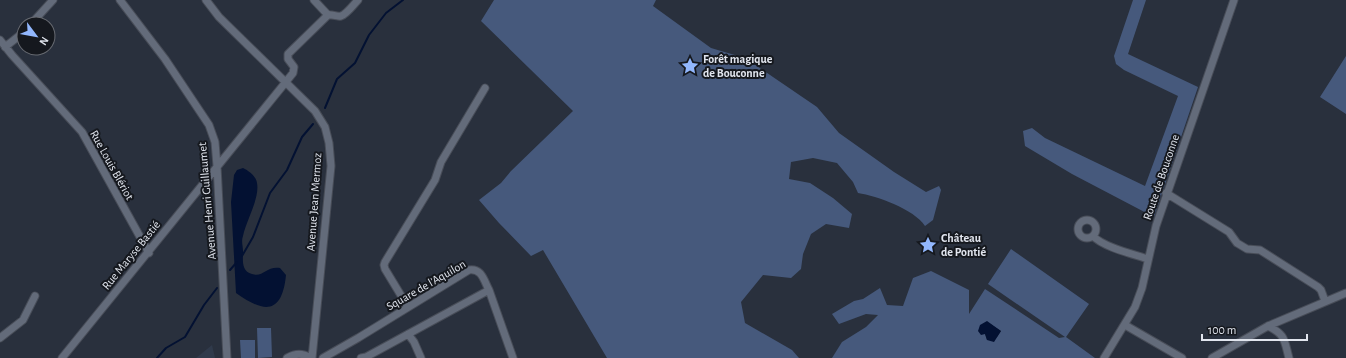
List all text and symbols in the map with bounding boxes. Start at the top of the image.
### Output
north arrow [16,16,56,56]
text: N [37,35,51,47]
place label: Forêt magique de Bouconne [703,53,773,79]
place icon: Forêt magique de Bouconne [680,56,700,76]
street label: Rue Louis Blériot [88,128,136,202]
street label: Route de Bouconne [1141,133,1181,221]
street label: Avenue Henri Guillaumet [196,142,218,260]
street label: Avenue Jean Mermoz [305,152,323,252]
street label: Rue Maryse Bastié [100,218,163,292]
place label: Château de Pontié [941,232,986,258]
place icon: Château de Pontié [918,235,938,255]
street label: Square de l'Aquilon [384,257,468,313]
scale bar [1202,316,1307,342]
text: 100 m [1208,324,1236,336]

